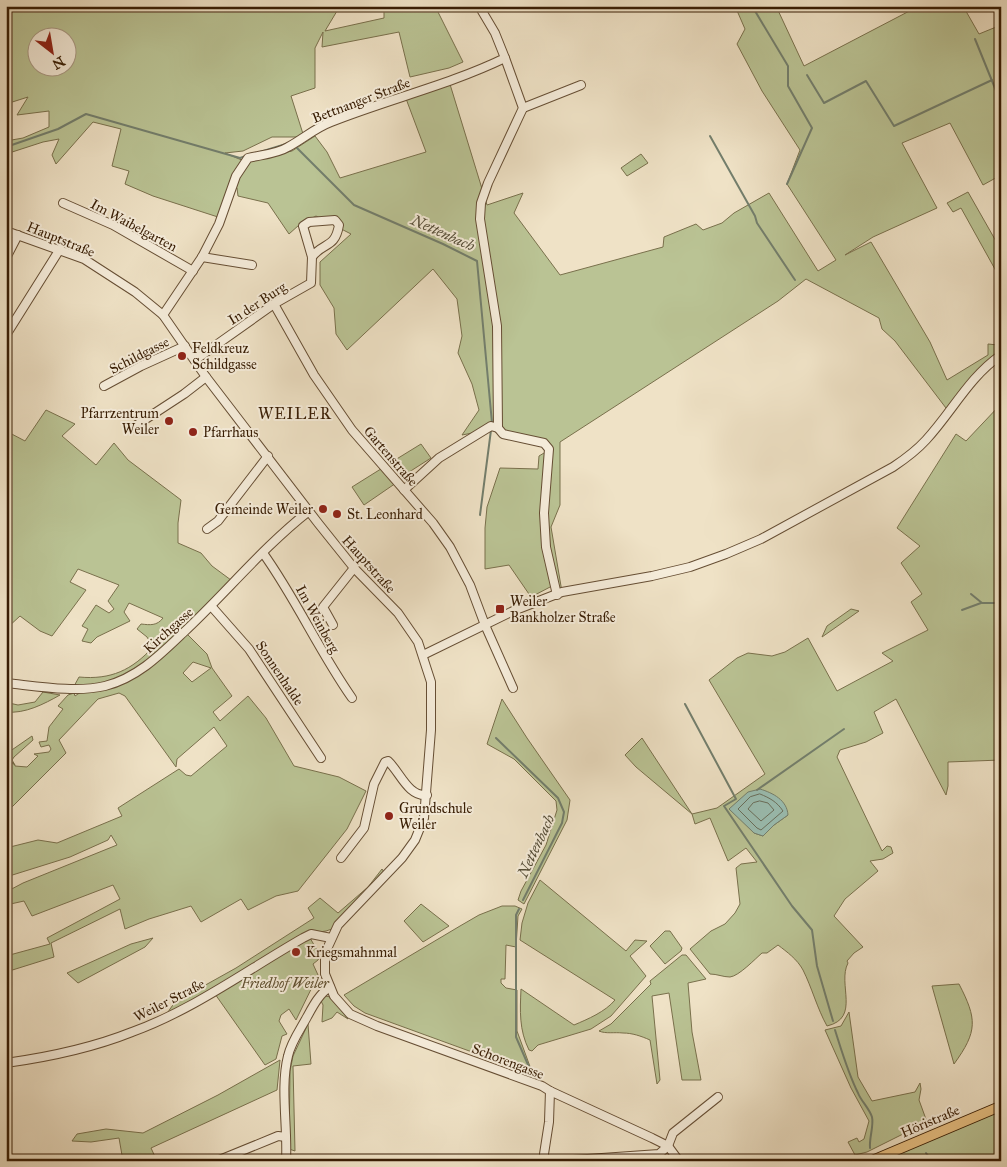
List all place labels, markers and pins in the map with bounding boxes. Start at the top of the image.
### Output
place label: Feldkreuz Schildgasse [192,340,257,373]
marker: Feldkreuz Schildgasse [176,350,188,362]
place label: Pfarrzentrum Weiler [81,405,160,438]
marker: Pfarrzentrum Weiler [163,415,175,427]
place label: Pfarrhaus [203,424,258,441]
marker: Pfarrhaus [187,426,199,438]
place label: Gemeinde Weiler [215,501,314,518]
marker: Gemeinde Weiler [317,503,329,515]
place label: St. Leonhard [347,506,423,523]
marker: St. Leonhard [331,508,343,520]
place label: Weiler Bankholzer Straße [510,593,616,626]
marker: Weiler Bankholzer Straße [494,603,506,615]
place label: Grundschule Weiler [399,800,473,833]
marker: Grundschule Weiler [383,810,395,822]
place label: Kriegsmahnmal [306,944,397,961]
marker: Kriegsmahnmal [290,946,302,958]

